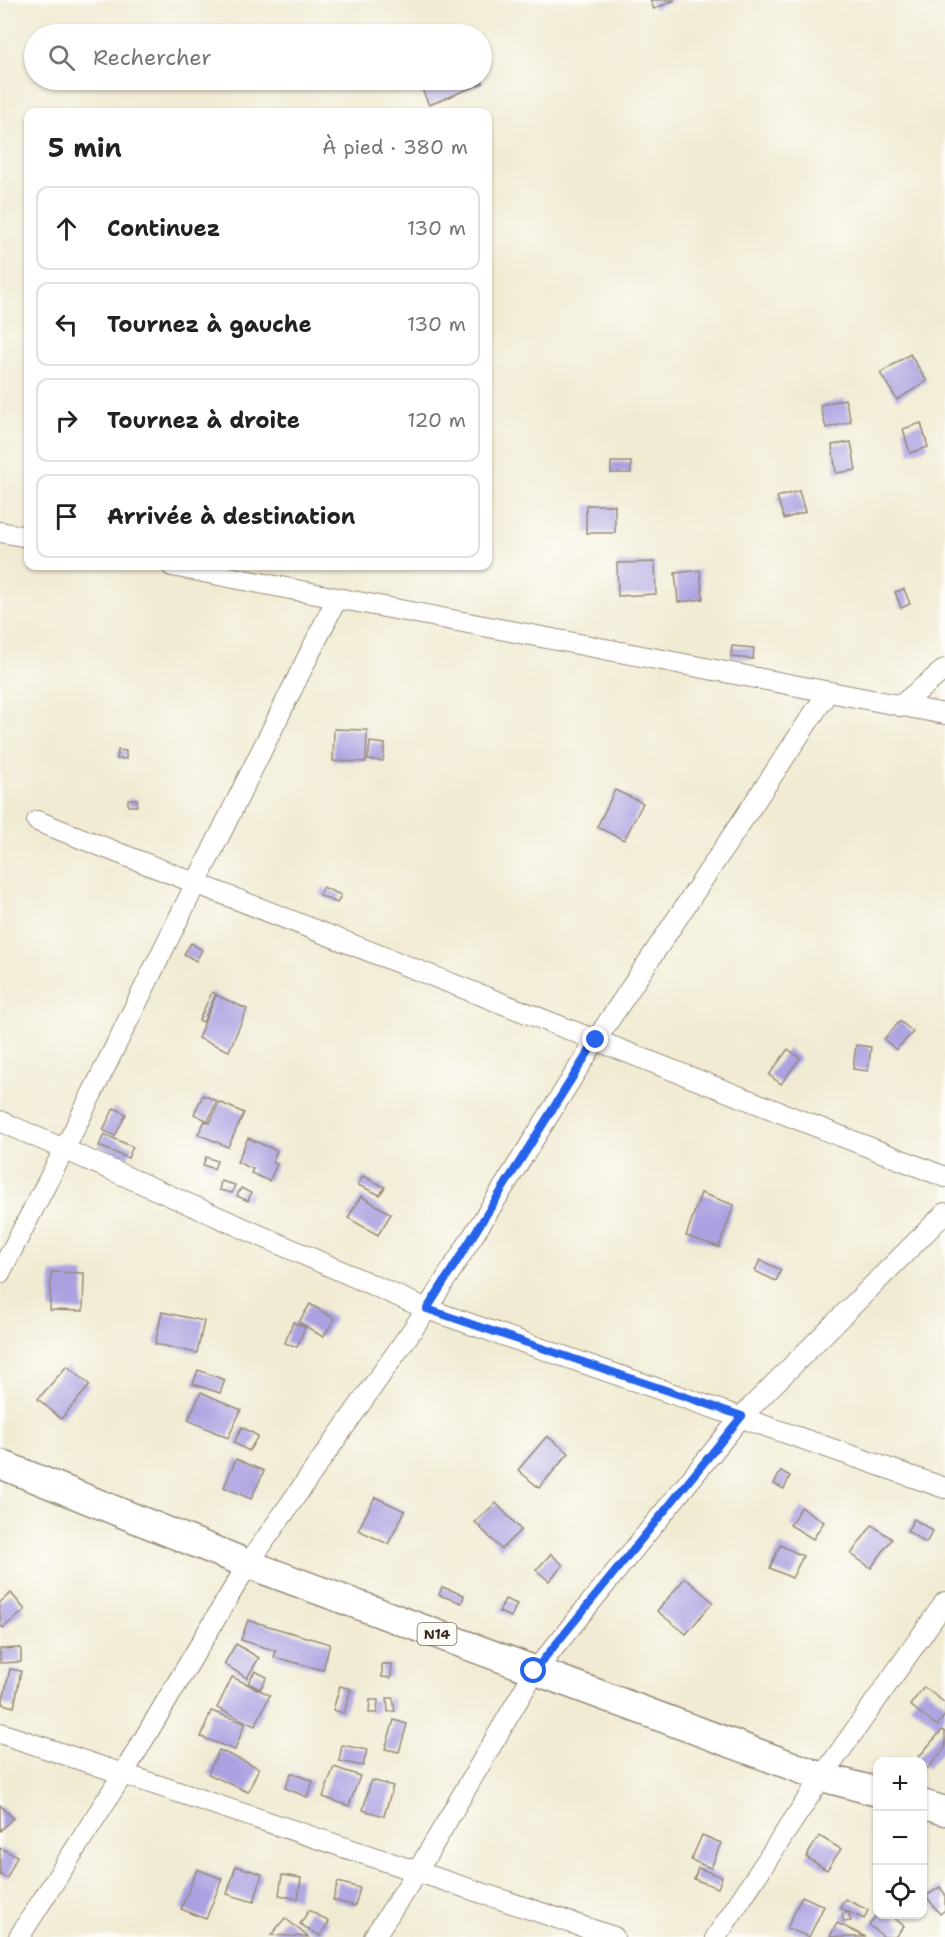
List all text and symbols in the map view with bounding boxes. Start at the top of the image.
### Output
search box [24,24,492,90]
icon: search [45,41,78,74]
text: Rechercher [93,43,212,72]
text: 5 min [48,130,122,165]
text: À pied · 380 m [322,134,468,160]
icon: ahead [50,212,83,245]
text: Continuez [107,214,220,243]
text: 130 m [407,215,466,241]
icon: left [50,308,83,341]
text: Tournez à gauche [107,310,312,339]
text: 130 m [407,311,466,337]
icon: right [50,404,83,437]
text: Tournez à droite [107,406,300,435]
text: 120 m [407,407,466,433]
icon: arrive [50,500,83,533]
text: Arrivée à destination [107,502,355,531]
route end [582,1026,608,1052]
road number: N14 [418,1623,456,1645]
route start [520,1657,546,1683]
map controls [873,1757,927,1919]
button: + [873,1757,927,1811]
button: − [873,1811,927,1865]
button: locate [873,1865,927,1919]

